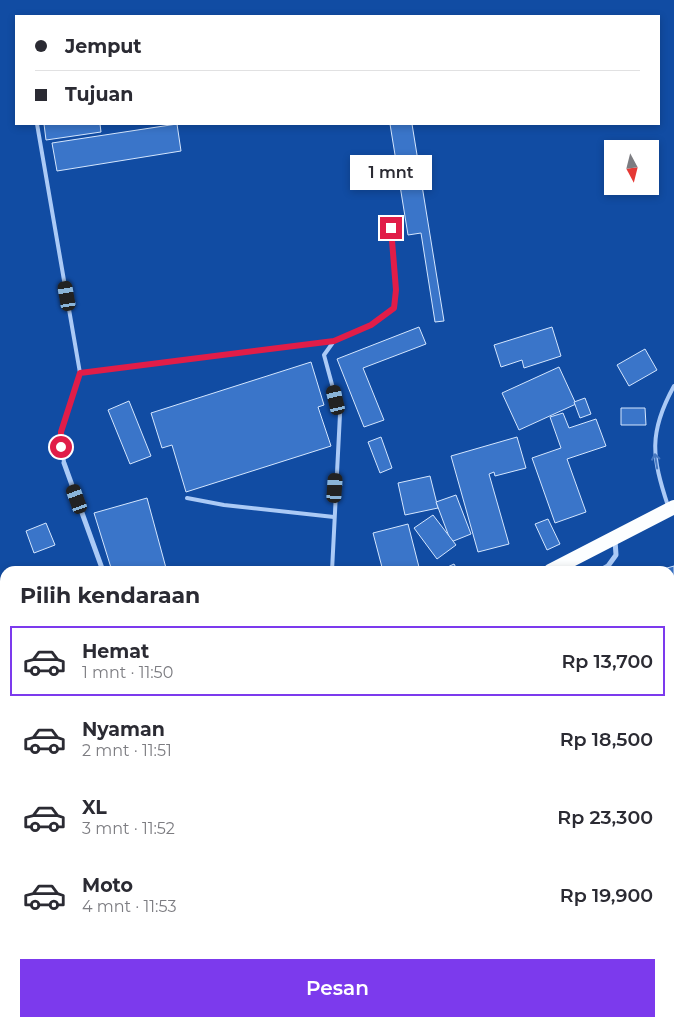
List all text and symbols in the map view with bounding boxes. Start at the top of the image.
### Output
text: Jemput [65,35,142,58]
text: Tujuan [65,83,133,106]
north arrow [604,140,659,195]
map controls [604,140,659,195]
callout: 1 mnt [350,156,432,190]
text: 1 mnt [368,163,414,182]
route end [380,217,402,239]
car [57,280,76,312]
car [325,384,346,416]
route start [50,436,72,458]
one-way arrow [651,454,661,470]
car [326,473,343,503]
car [64,482,89,516]
text: Pilih kendaraan [20,582,200,609]
icon: car [22,639,67,684]
text: Hemat [82,640,149,663]
text: Rp 13,700 [561,650,653,673]
text: 1 mnt · 11:50 [82,663,173,682]
icon: car [22,717,67,762]
text: Nyaman [82,718,165,741]
text: Rp 18,500 [560,728,653,751]
text: 2 mnt · 11:51 [82,741,172,760]
icon: car [22,795,67,840]
text: XL [82,796,107,819]
text: Rp 23,300 [557,806,653,829]
text: 3 mnt · 11:52 [82,819,175,838]
icon: car [22,873,67,918]
text: Moto [82,874,133,897]
text: Rp 19,900 [560,884,653,907]
text: 4 mnt · 11:53 [82,897,176,916]
button: Pesan [20,959,655,1017]

